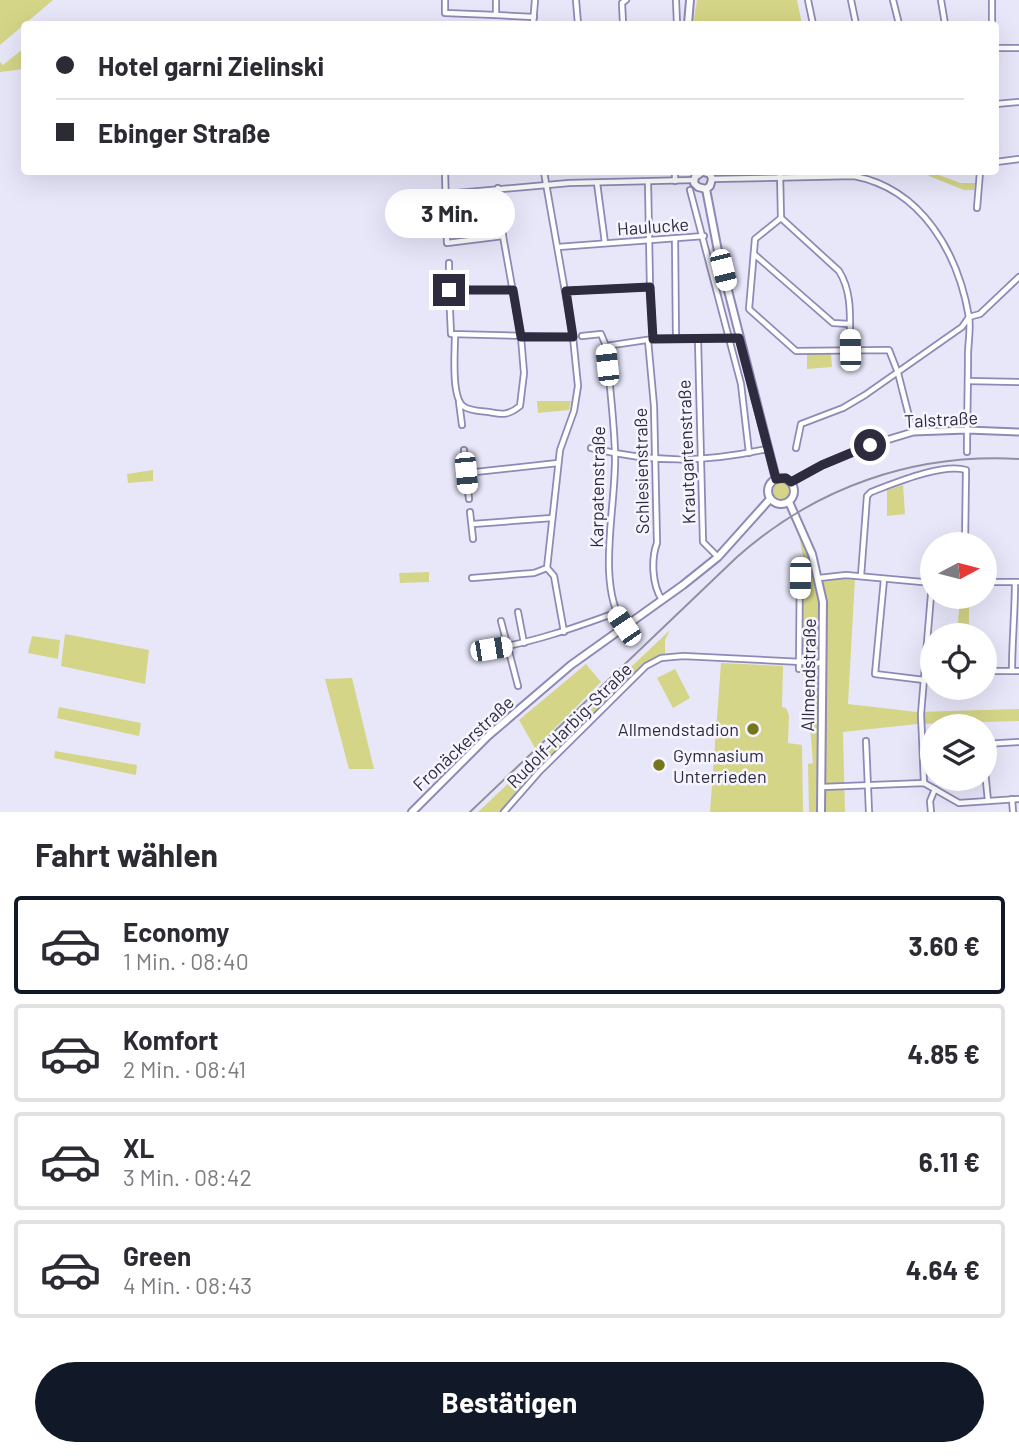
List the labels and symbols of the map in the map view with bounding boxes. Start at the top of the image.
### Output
callout: 3 Min. [384,188,514,238]
street label: Haulucke [616,213,690,239]
car [708,247,739,293]
route end [433,274,465,306]
car [840,329,861,371]
car [595,343,620,387]
street label: Krautgartenstraße [672,379,700,525]
street label: Talstraße [904,406,978,432]
street label: Schlesienstraße [629,408,653,534]
street label: Karpatenstraße [585,426,609,548]
route start [854,429,886,461]
car [454,451,479,495]
north arrow [920,532,998,609]
car [790,557,811,599]
car [604,603,645,649]
street label: Allmendstraße [796,618,820,732]
car [469,635,514,663]
street label: Rudolf-Harbig-Straße [502,658,636,792]
street label: Fronäckerstraße [408,691,518,795]
place label: Allmendstadion [618,718,739,740]
marker: Allmendstadion [745,721,761,737]
place label: Gymnasium Unterrieden [673,744,767,787]
marker: Gymnasium Unterrieden [651,757,667,773]

